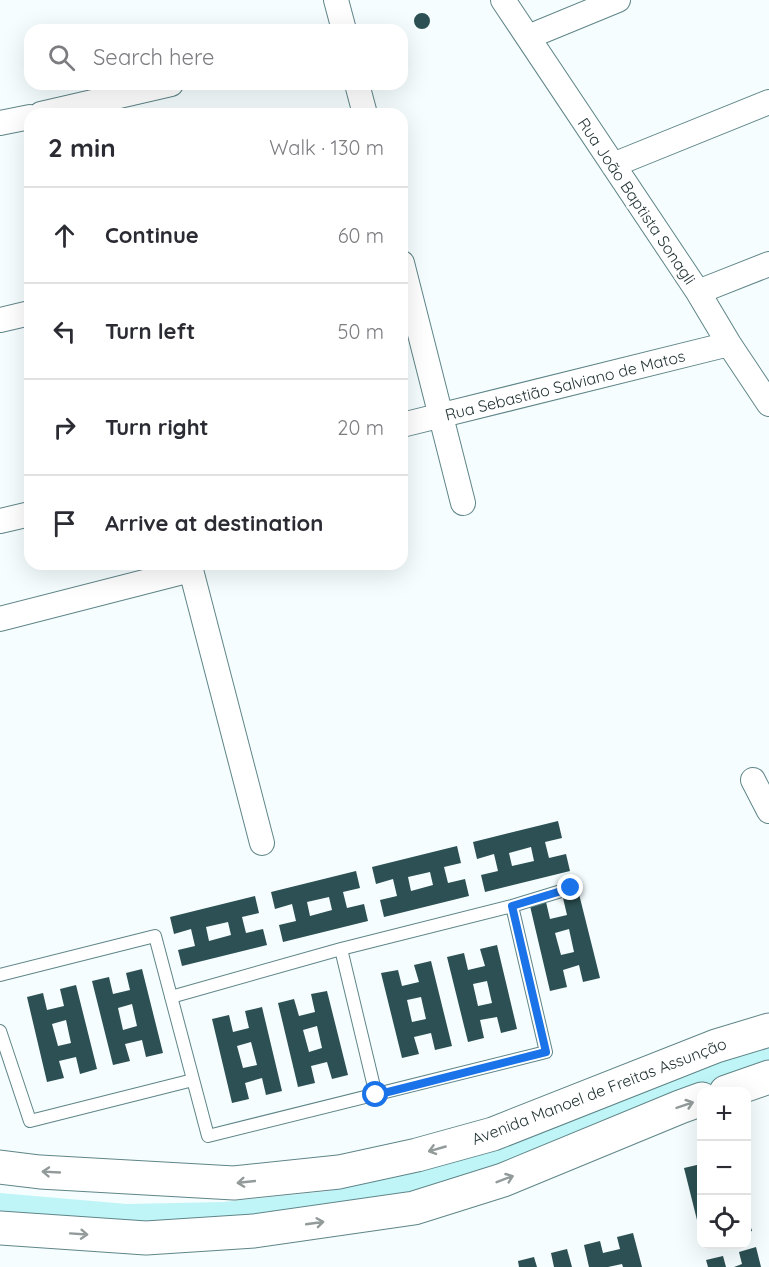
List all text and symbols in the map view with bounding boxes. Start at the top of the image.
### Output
search box [24,24,408,90]
icon: search [45,41,78,74]
text: Search here [93,43,214,71]
street label: Rua João Baptista Sonagli [574,114,700,288]
text: 2 min [48,131,116,164]
text: Walk · 130 m [269,135,384,160]
icon: ahead [48,219,81,252]
text: Continue [105,221,199,249]
text: 60 m [338,223,384,248]
icon: left [48,315,81,348]
text: Turn left [105,317,195,345]
text: 50 m [338,319,384,344]
street label: Rua Sebastião Salviano de Matos [443,345,687,425]
icon: right [48,411,81,444]
text: Turn right [105,413,209,441]
text: 20 m [337,415,384,440]
icon: arrive [48,507,81,540]
text: Arrive at destination [105,509,323,537]
route end [557,874,583,900]
street label: Avenida Manoel de Freitas Assunção [469,1033,729,1149]
route start [362,1081,388,1107]
map controls [697,1087,751,1249]
button: + [697,1087,751,1141]
one-way arrow [675,1099,694,1110]
button: − [697,1141,751,1195]
one-way arrow [428,1144,447,1155]
one-way arrow [41,1167,61,1178]
one-way arrow [495,1173,514,1184]
one-way arrow [236,1176,256,1187]
button: locate [697,1195,751,1249]
one-way arrow [305,1217,325,1228]
one-way arrow [69,1229,89,1240]

